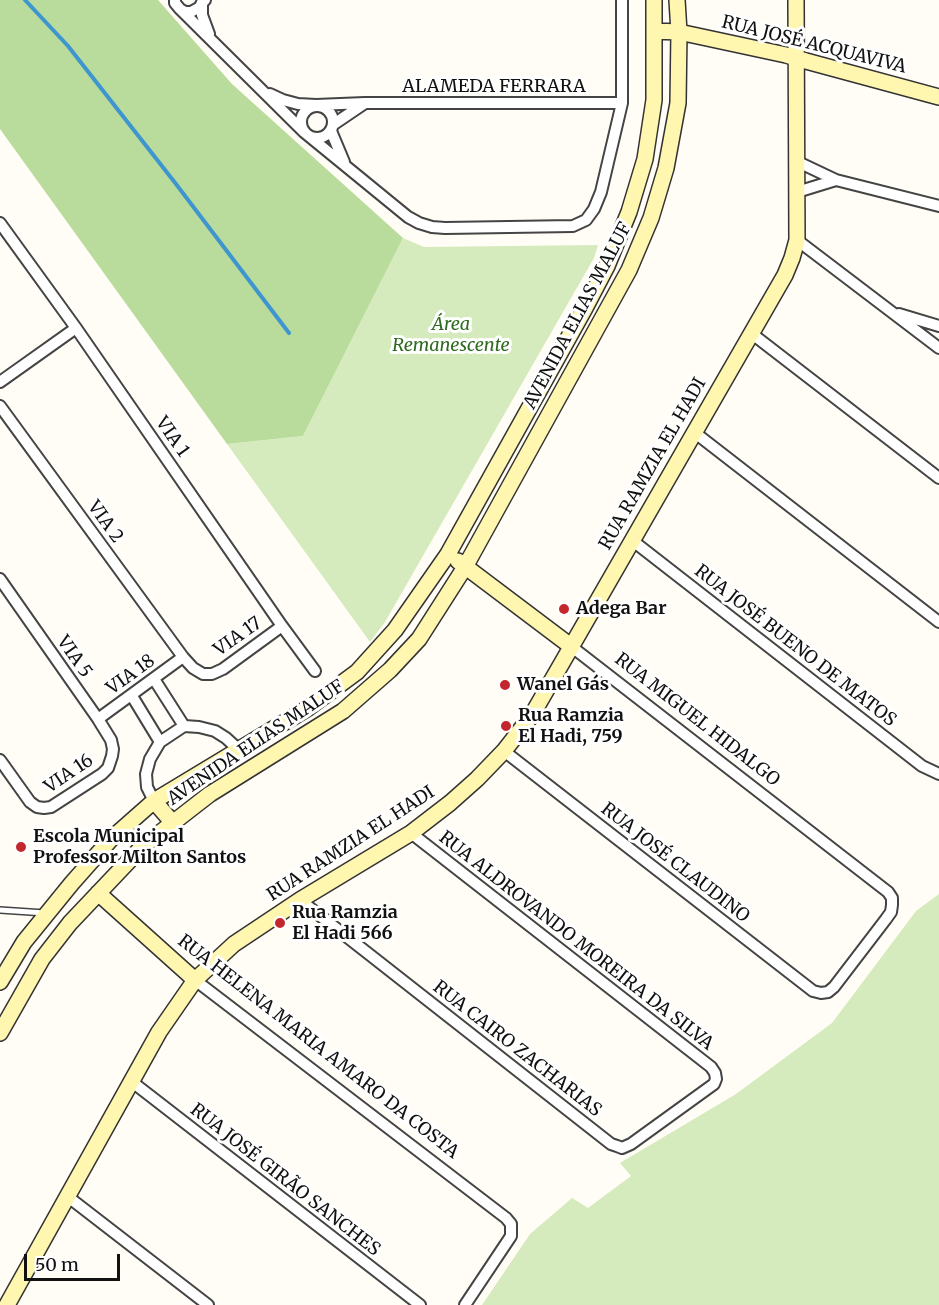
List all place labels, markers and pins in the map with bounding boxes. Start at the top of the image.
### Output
place label: Adega Bar [576,598,666,620]
marker: Adega Bar [557,602,571,616]
place label: Wanel Gás [517,674,609,696]
marker: Wanel Gás [498,678,512,692]
place label: Rua Ramzia El Hadi, 759 [518,705,624,748]
marker: Rua Ramzia El Hadi, 759 [499,719,513,733]
place label: Escola Municipal Professor Milton Santos [33,826,246,868]
marker: Escola Municipal Professor Milton Santos [14,840,28,854]
place label: Rua Ramzia El Hadi 566 [292,902,398,944]
marker: Rua Ramzia El Hadi 566 [273,916,287,930]

